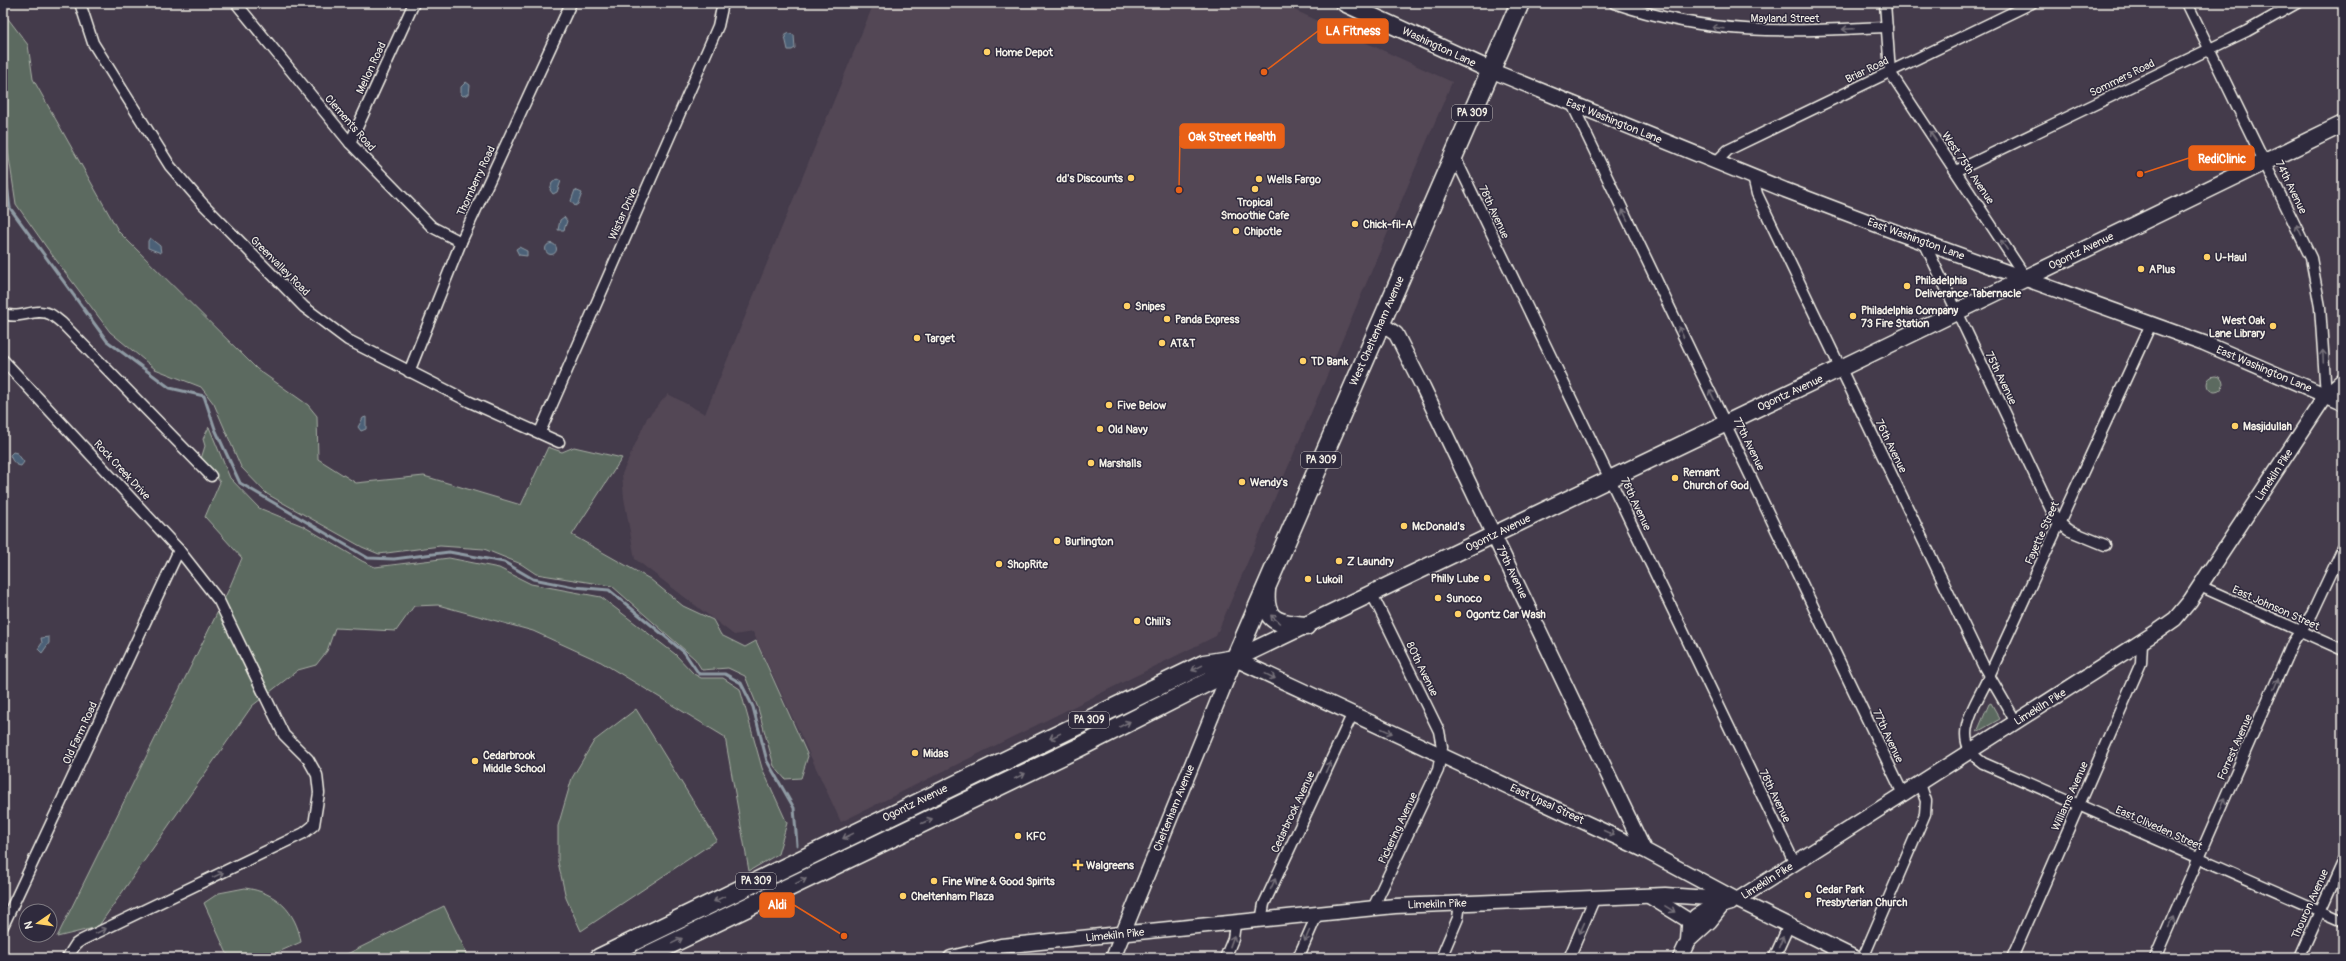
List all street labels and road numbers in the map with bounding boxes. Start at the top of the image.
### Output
street label: Mayland Street [1751,12,1820,25]
street label: Washington Lane [1400,24,1478,70]
street label: Mellon Road [353,40,389,96]
street label: Briar Road [1843,54,1891,86]
street label: Sommers Road [2087,57,2157,99]
street label: Clements Road [322,92,378,154]
street label: East Washington Lane [1564,96,1664,146]
road number: PA 309 [1452,105,1492,121]
street label: West 75th Avenue [1939,129,1997,207]
street label: Thornberry Road [454,144,498,218]
street label: 74th Avenue [2272,158,2310,216]
street label: 78th Avenue [1476,183,1512,241]
street label: Wistar Drive [606,185,640,242]
street label: East Washington Lane [1866,215,1967,263]
street label: Ogontz Avenue [2046,229,2116,272]
street label: Greenvalley Road [248,234,312,298]
street label: West Cheltenham Avenue [1347,274,1407,388]
street label: East Washington Lane [2214,343,2314,395]
street label: 75th Avenue [1983,349,2020,407]
street label: Ogontz Avenue [1755,372,1825,414]
street label: 77th Avenue [1731,415,1768,473]
street label: 76th Avenue [1872,417,1910,475]
street label: Rock Creek Drive [91,438,153,503]
street label: Limekiln Pike [2253,446,2296,503]
road number: PA 309 [1301,452,1341,468]
street label: 78th Avenue [1618,475,1654,533]
street label: Fayette Street [2022,499,2062,567]
street label: Ogontz Avenue [1463,511,1533,554]
street label: 79th Avenue [1494,543,1531,601]
street label: East Johnson Street [2230,583,2322,633]
street label: 80th Avenue [1403,640,1441,699]
street label: Limekiln Pike [2012,686,2069,728]
street label: Old Farm Road [60,700,100,766]
street label: 77th Avenue [1870,707,1906,765]
road number: PA 309 [1069,712,1109,728]
street label: Forrest Avenue [2215,712,2256,782]
street label: Williams Avenue [2049,759,2091,833]
street label: Cheltenham Avenue [1151,762,1197,853]
street label: 78th Avenue [1757,767,1794,825]
street label: Cedarbrook Avenue [1268,769,1318,855]
street label: Ogontz Avenue [880,781,950,824]
street label: East Upsal Street [1508,781,1586,827]
street label: Pickering Avenue [1376,790,1420,866]
street label: East Cliveden Street [2114,803,2205,853]
street label: Limekiln Pike [1739,860,1796,902]
street label: Thouron Avenue [2289,867,2331,941]
road number: PA 309 [736,873,776,889]
street label: Limekiln Pike [1407,896,1467,912]
street label: Limekiln Pike [1085,925,1146,945]

